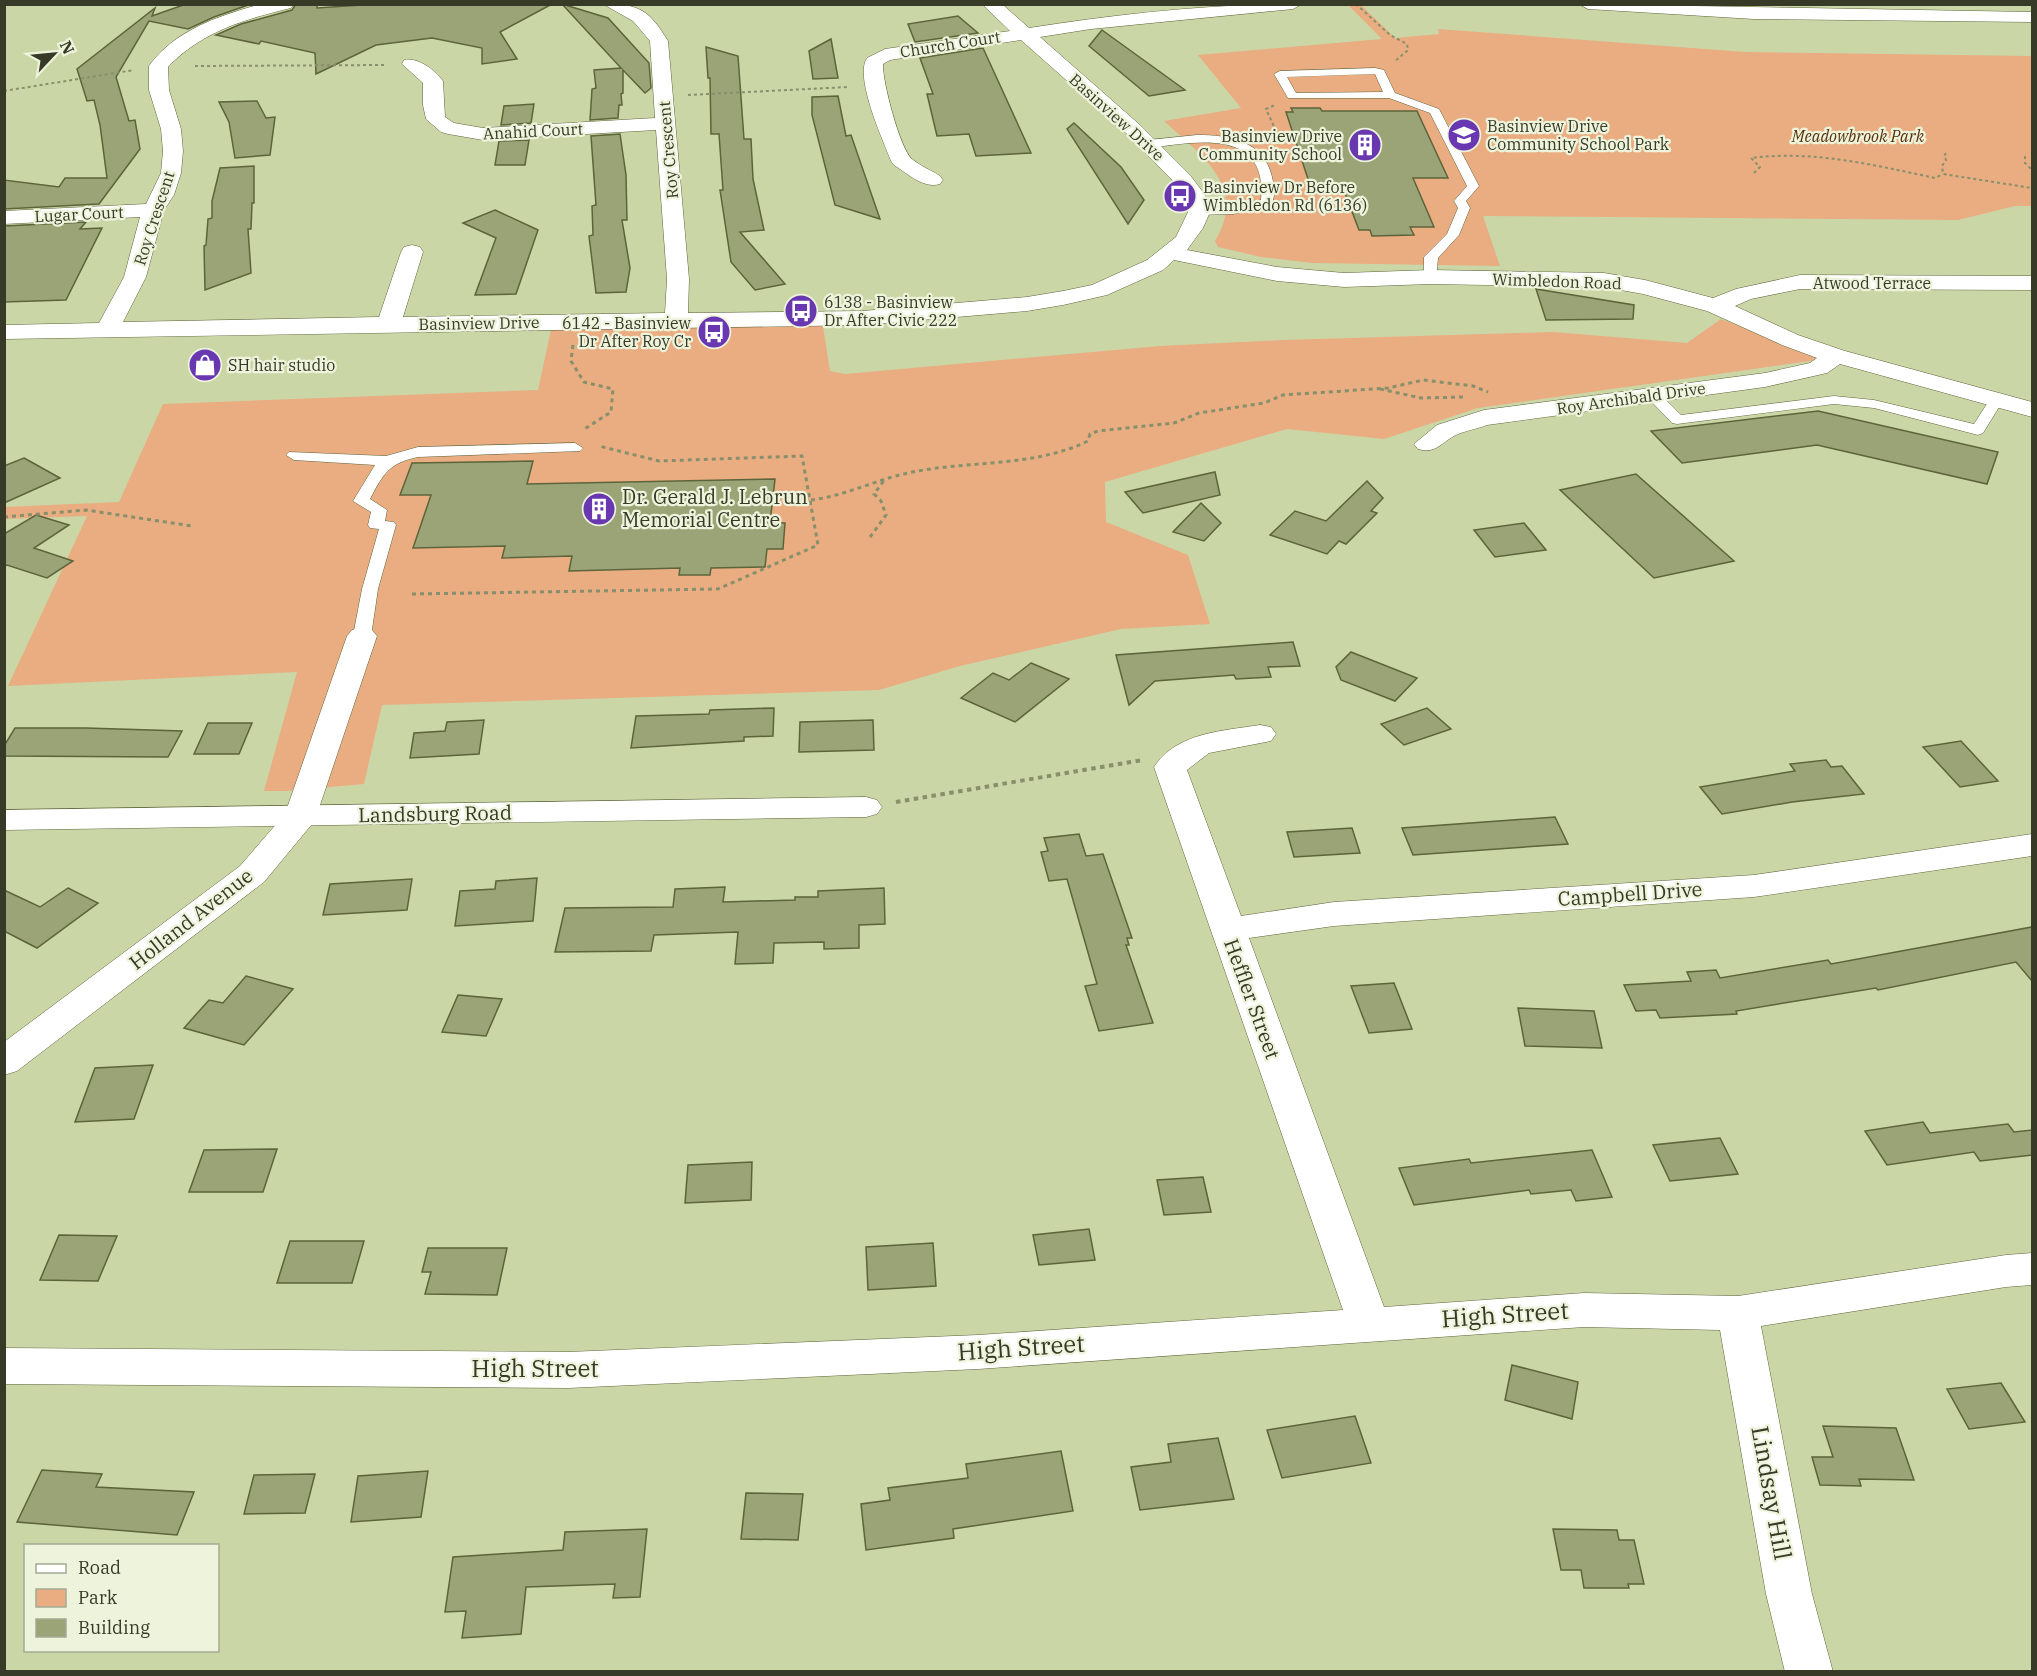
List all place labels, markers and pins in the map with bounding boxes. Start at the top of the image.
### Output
place label: Basinview Drive Community School Park [1487,116,1670,154]
school or university icon: Basinview Drive Community School Park [1446,117,1482,153]
place label: Basinview Drive Community School [1199,126,1342,164]
building icon: Basinview Drive Community School [1347,127,1383,163]
place label: Basinview Dr Before Wimbledon Rd (6136) [1203,177,1367,215]
bus stop icon: Basinview Dr Before Wimbledon Rd (6136) [1162,178,1198,214]
place label: 6138 - Basinview Dr After Civic 222 [824,292,957,330]
bus stop icon: 6138 - Basinview Dr After Civic 222 [783,293,819,329]
place label: 6142 - Basinview Dr After Roy Cr [562,313,692,351]
bus stop icon: 6142 - Basinview Dr After Roy Cr [696,314,732,350]
shop icon: SH hair studio [187,347,223,383]
place label: SH hair studio [228,355,335,375]
place label: Dr. Gerald J. Lebrun Memorial Centre [622,483,808,533]
building icon: Dr. Gerald J. Lebrun Memorial Centre [581,491,617,527]

